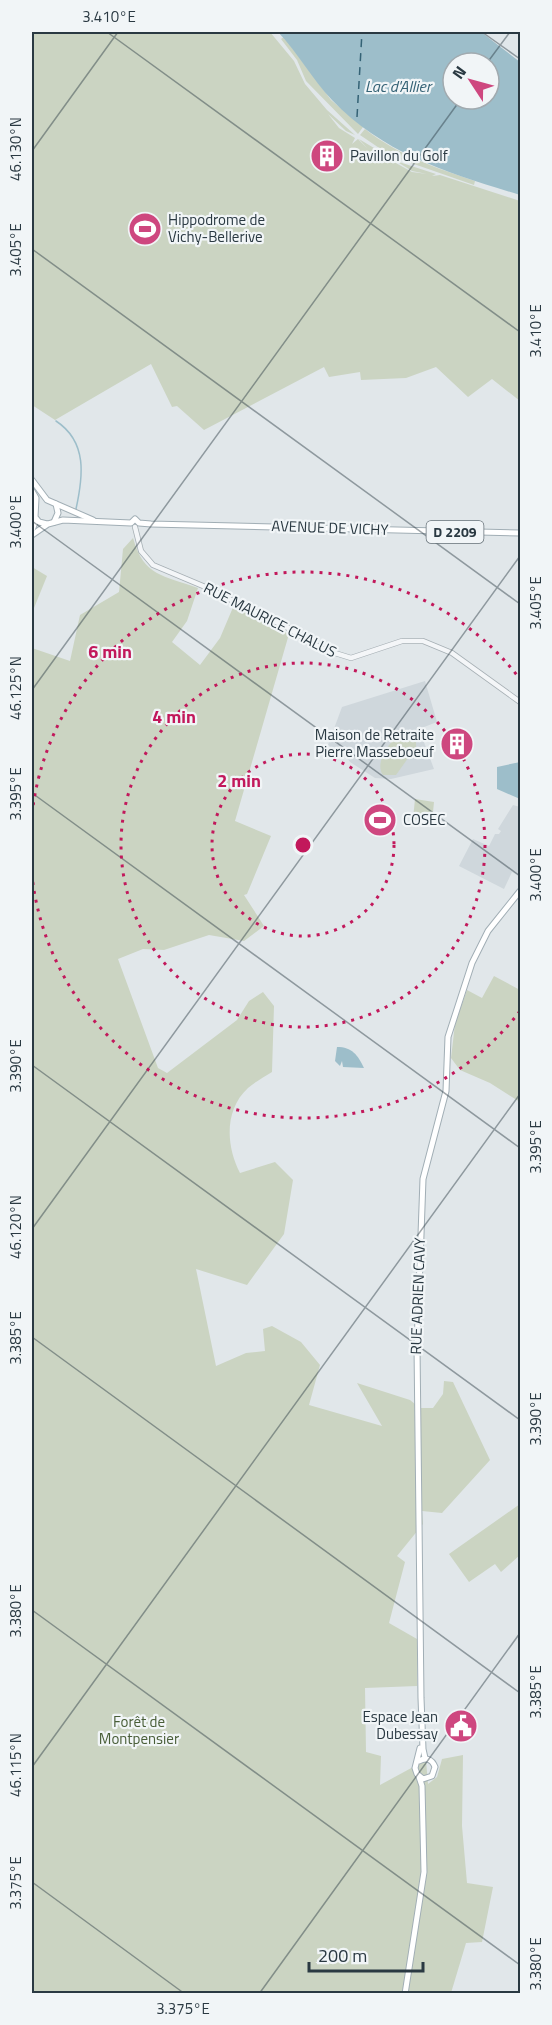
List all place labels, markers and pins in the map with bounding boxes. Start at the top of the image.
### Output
building icon: Pavillon du Golf [309,138,345,174]
place label: Pavillon du Golf [350,144,448,167]
place label: Hippodrome de Vichy-Bellerive [168,208,265,248]
sports icon: Hippodrome de Vichy-Bellerive [127,211,163,247]
place label: Maison de Retraite Pierre Masseboeuf [315,723,434,763]
building icon: Maison de Retraite Pierre Masseboeuf [439,726,475,762]
sports icon: COSEC [362,802,398,838]
place label: COSEC [403,808,445,831]
centre of rings [293,835,313,855]
place label: Espace Jean Dubessay [363,1705,438,1745]
public building icon: Espace Jean Dubessay [443,1708,479,1744]

